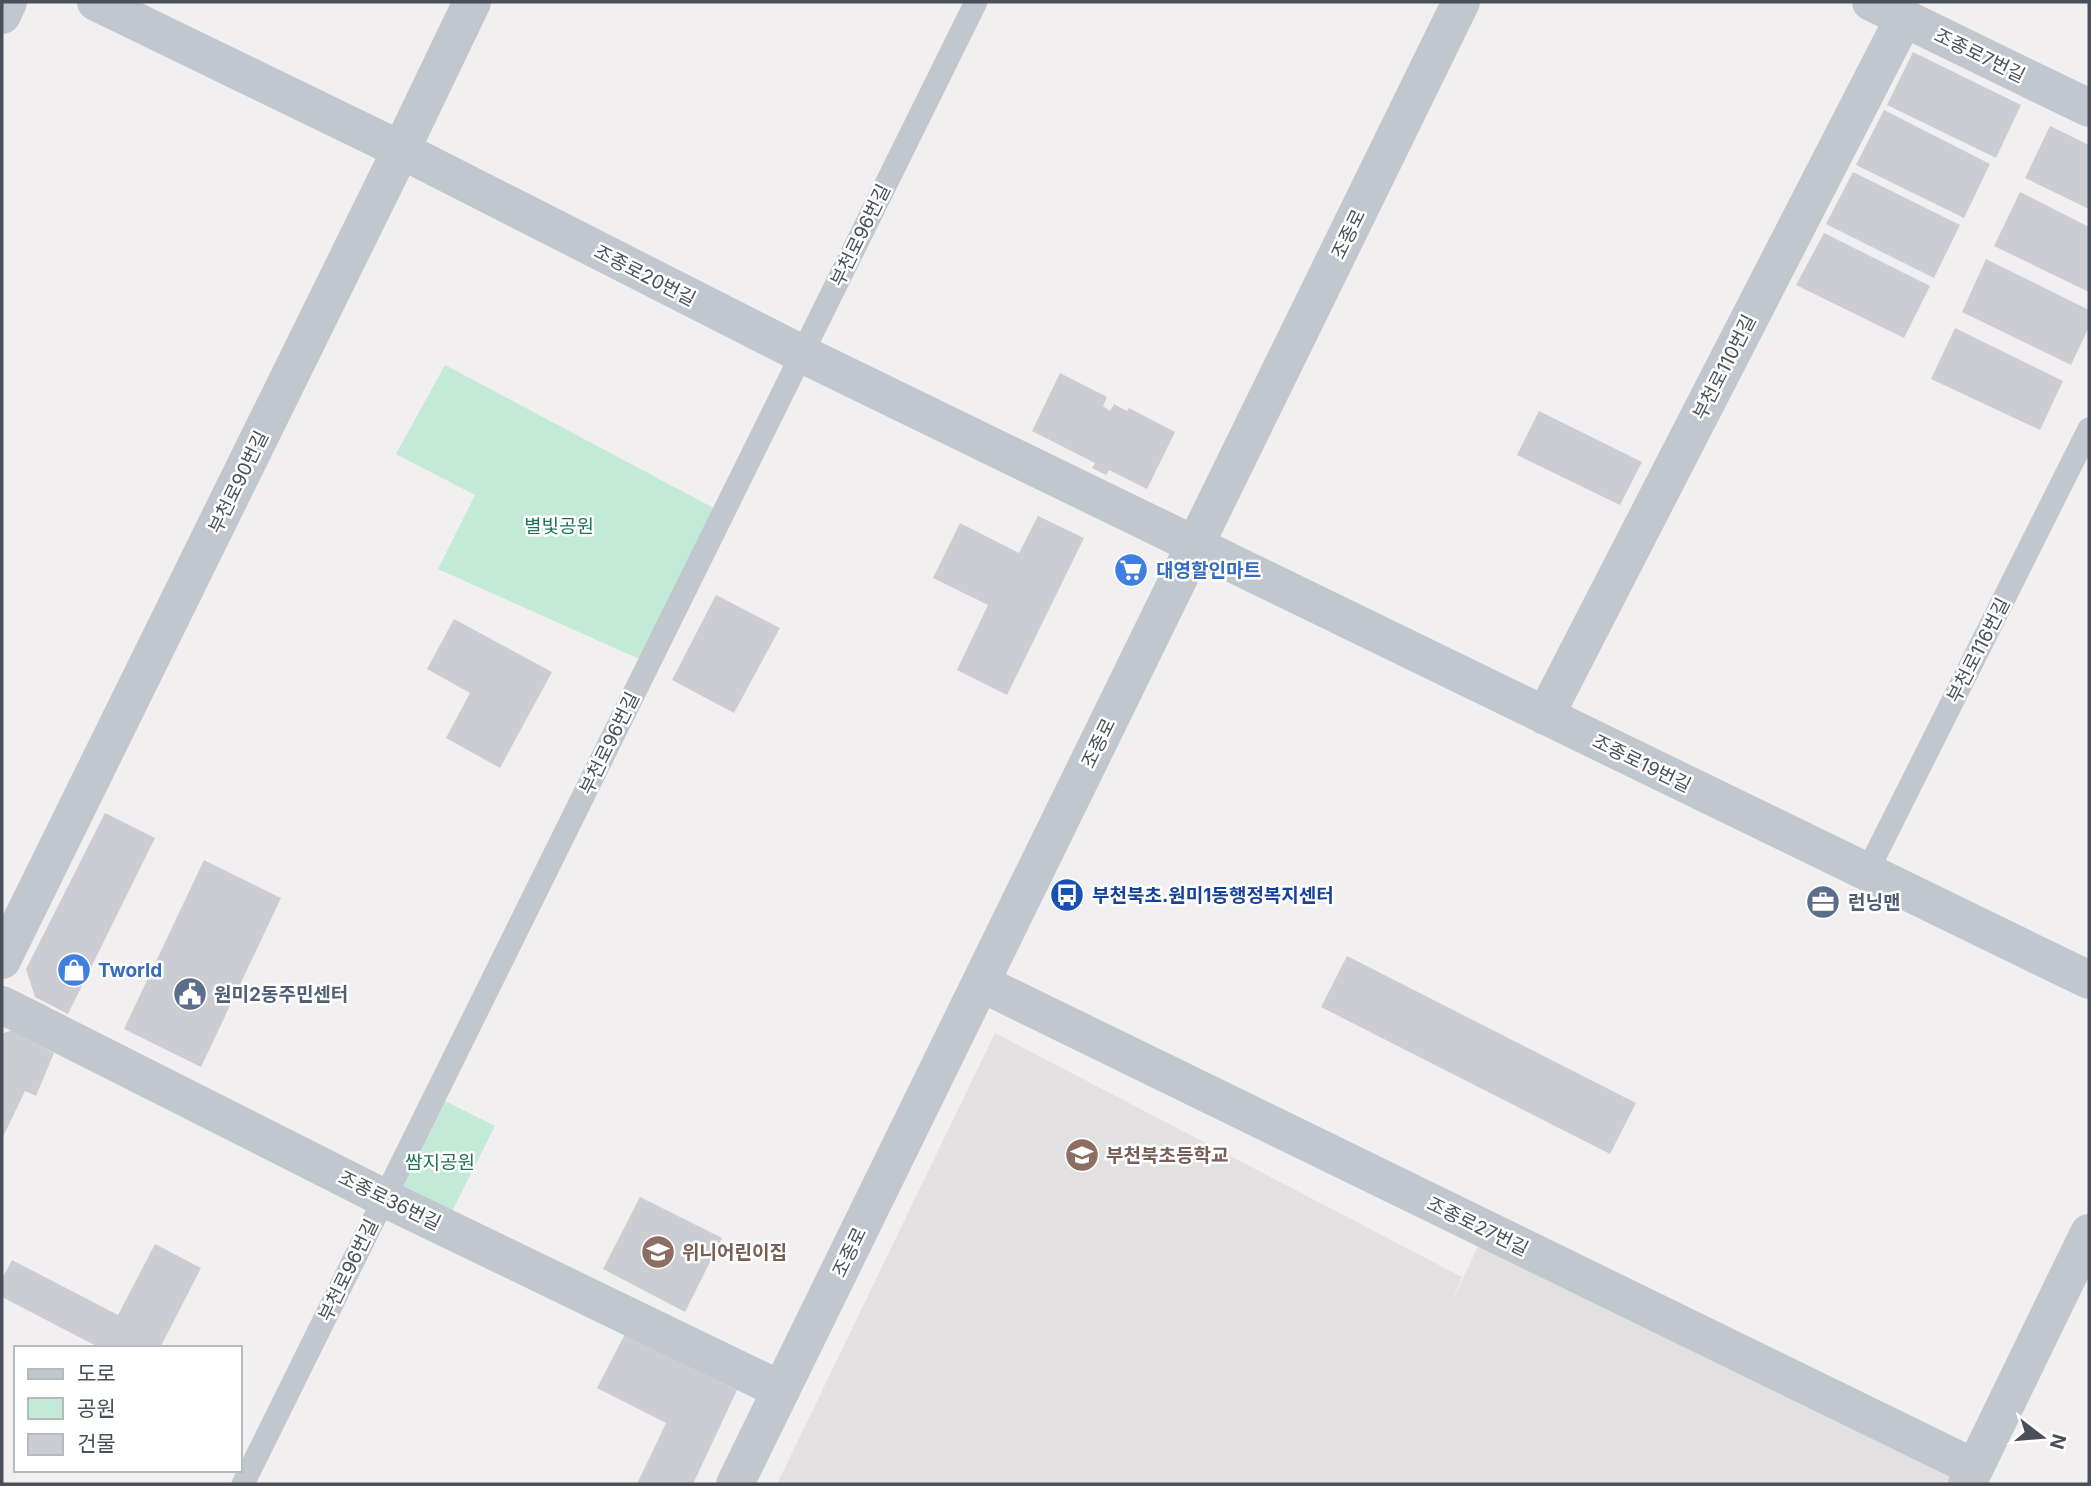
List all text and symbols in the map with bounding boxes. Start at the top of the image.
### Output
street label: 조종로7번길 [1931,24,2029,87]
street label: 부천로96번길 [826,180,895,290]
street label: 조종로 [1327,206,1370,263]
street label: 조종로20번길 [590,240,699,311]
street label: 부천로110번길 [1688,311,1761,424]
street label: 부천로90번길 [204,427,273,537]
park label: 별빛공원 [524,515,594,538]
supermarket icon: 대영할인마트 [1112,551,1150,589]
place label: 대영할인마트 [1156,559,1261,582]
street label: 부천로116번길 [1942,594,2015,707]
street label: 부천로96번길 [575,688,644,798]
street label: 조종로 [1077,715,1120,772]
street label: 조종로19번길 [1589,730,1695,797]
bus stop icon: 부천북초.원미1동행정복지센터 [1048,876,1086,914]
office icon: 런닝맨 [1804,883,1842,921]
place label: 부천북초.원미1동행정복지센터 [1092,884,1334,907]
place label: 런닝맨 [1848,891,1900,914]
shop icon: Tworld [55,951,93,989]
place label: Tworld [98,959,162,982]
public building icon: 원미2동주민센터 [171,975,209,1013]
place label: 원미2동주민센터 [214,983,348,1006]
school or university icon: 부천북초등학교 [1063,1136,1101,1174]
place label: 부천북초등학교 [1106,1144,1228,1167]
park label: 쌈지공원 [405,1151,475,1174]
street label: 조종로36번길 [335,1166,445,1235]
street label: 조종로27번길 [1423,1192,1532,1261]
street label: 부천로96번길 [314,1215,383,1325]
street label: 조종로 [828,1224,871,1281]
school or university icon: 위니어린이집 [639,1233,677,1271]
place label: 위니어린이집 [682,1241,787,1264]
legend [14,1346,242,1472]
text: 도로 [77,1361,116,1386]
text: 공원 [77,1396,116,1421]
north arrow [2007,1402,2077,1472]
text: 건물 [77,1431,116,1456]
text: N [2045,1431,2071,1452]

